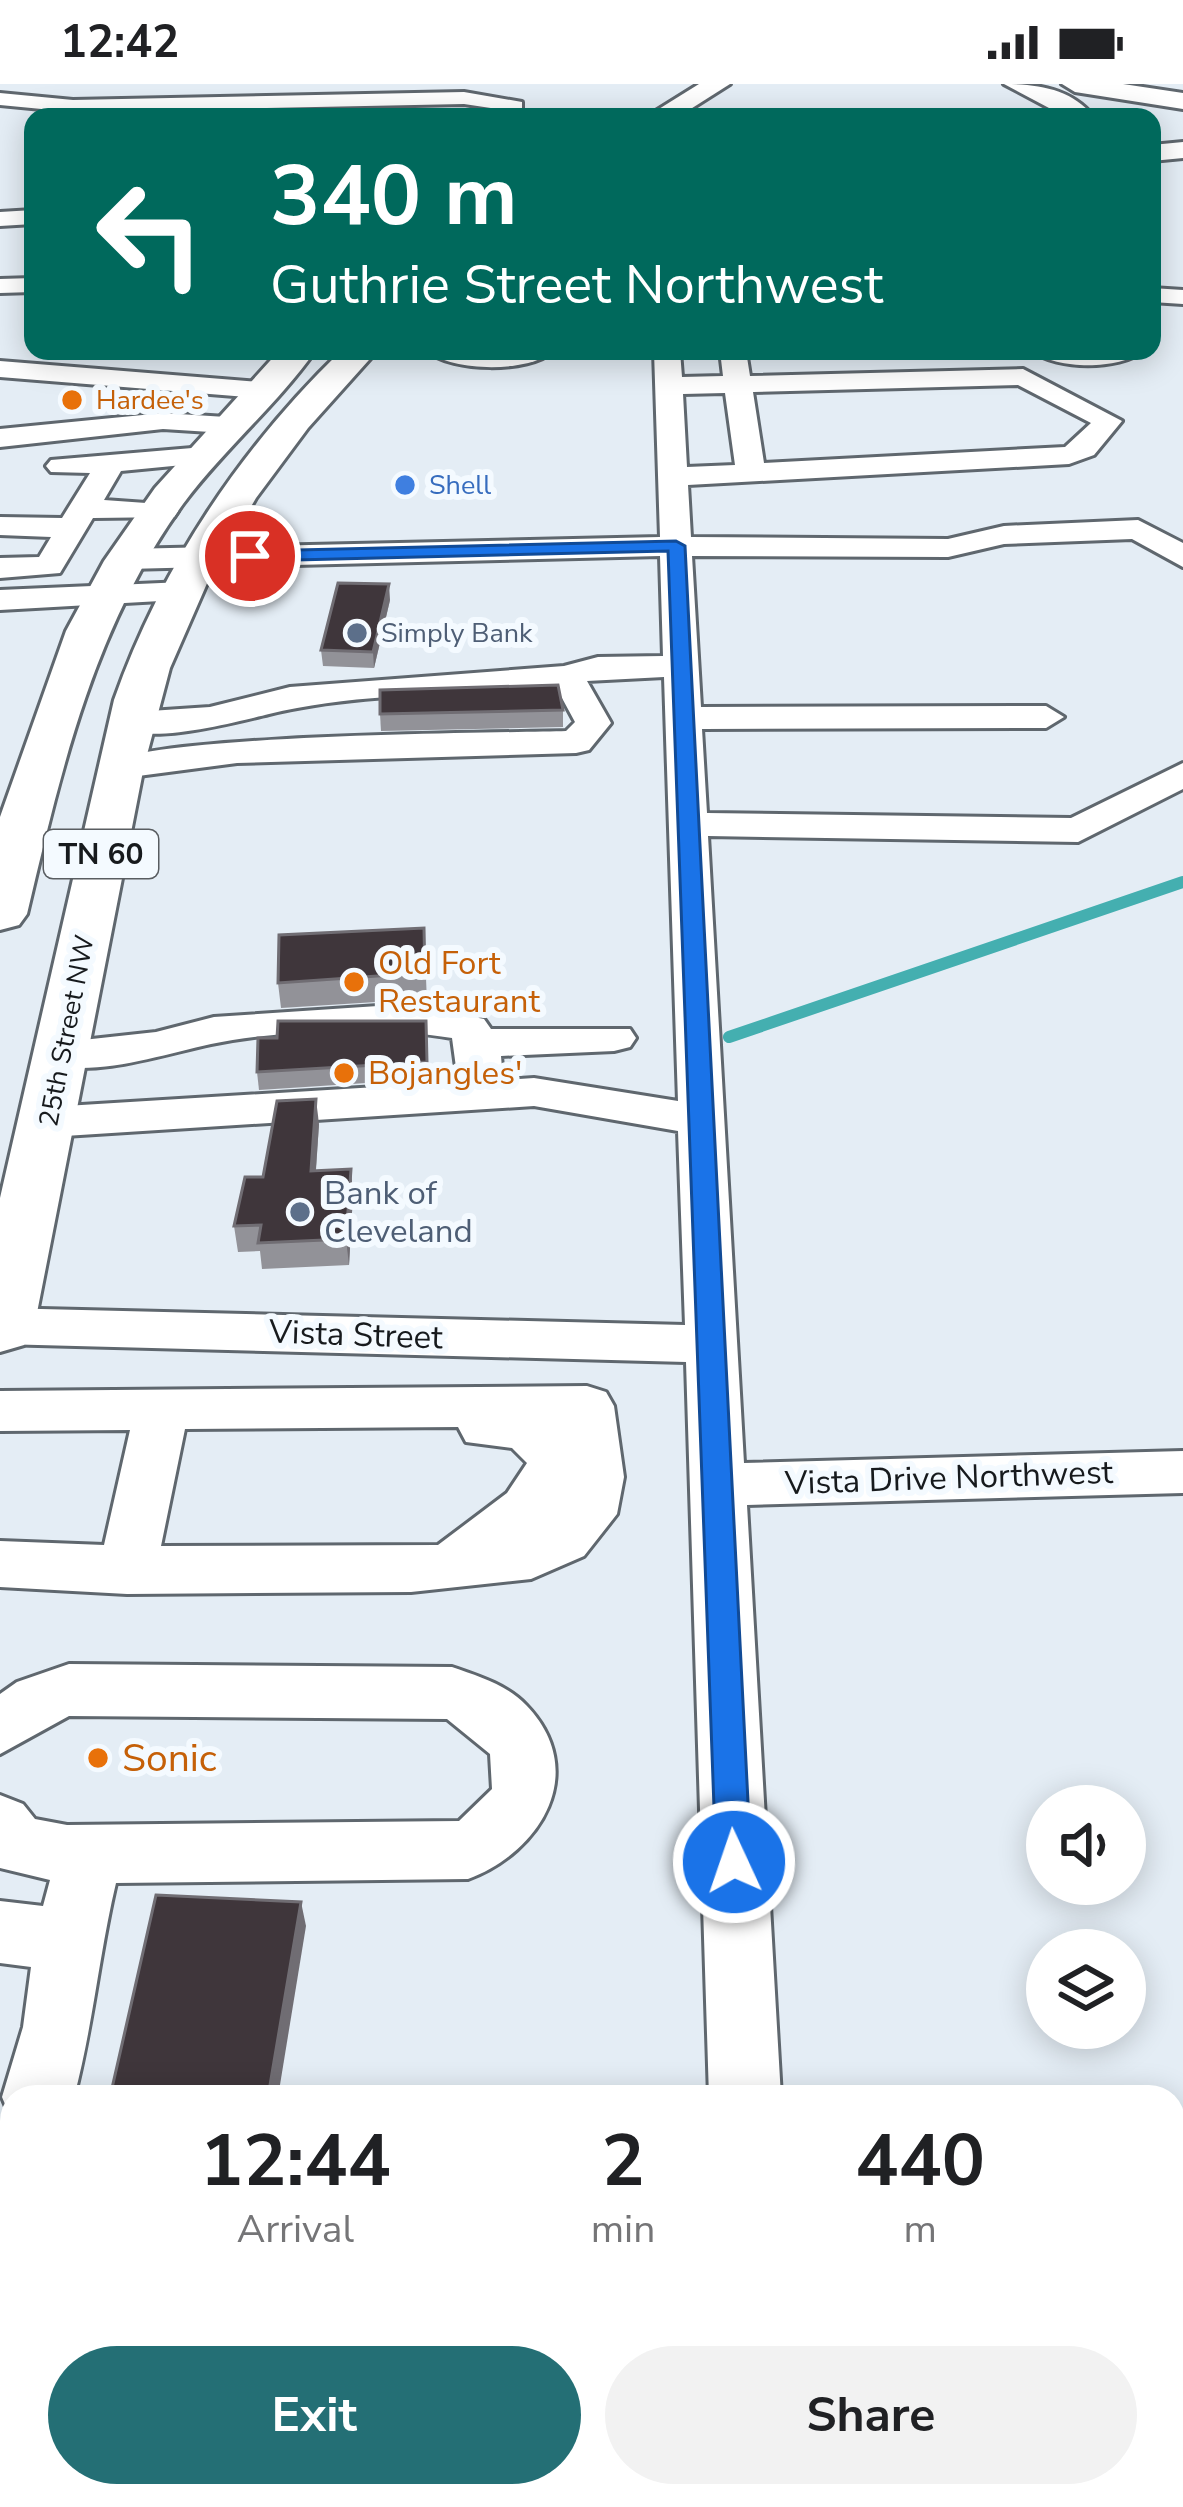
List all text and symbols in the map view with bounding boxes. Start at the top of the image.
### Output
text: 12:42 [60,12,179,73]
text: 340 m [270,139,518,254]
icon: left [72,156,228,312]
text: Guthrie Street Northwest [270,248,883,322]
place label: Hardee's [96,382,204,419]
marker: Hardee's [59,387,85,413]
place label: Shell [429,467,491,504]
marker: Shell [392,472,418,498]
pin [199,505,301,607]
icon: arrive [217,523,283,589]
place label: Simply Bank [381,615,533,652]
marker: Simply Bank [344,620,370,646]
road number: TN 60 [44,830,158,878]
street label: 25th Street NW [30,932,104,1130]
place label: Old Fort Restaurant [378,941,540,1024]
marker: Old Fort Restaurant [341,969,367,995]
place label: Bojangles' [368,1051,522,1096]
marker: Bojangles' [331,1060,357,1086]
place label: Bank of Cleveland [324,1171,473,1254]
marker: Bank of Cleveland [287,1199,313,1225]
street label: Vista Street [267,1309,444,1361]
street label: Vista Drive Northwest [783,1450,1114,1506]
place label: Sonic [122,1732,217,1785]
marker: Sonic [85,1745,111,1771]
map controls [1026,1785,1146,2049]
button: sound [1026,1785,1146,1905]
position arrow [671,1799,797,1925]
button: layers [1026,1929,1146,2049]
text: 12:44 [200,2112,391,2210]
text: 2 [601,2112,645,2210]
text: 440 [855,2112,985,2210]
text: Arrival [237,2203,354,2256]
text: min [591,2203,655,2256]
text: m [903,2203,937,2256]
button: Exit [48,2346,581,2484]
button: Share [605,2346,1137,2484]

